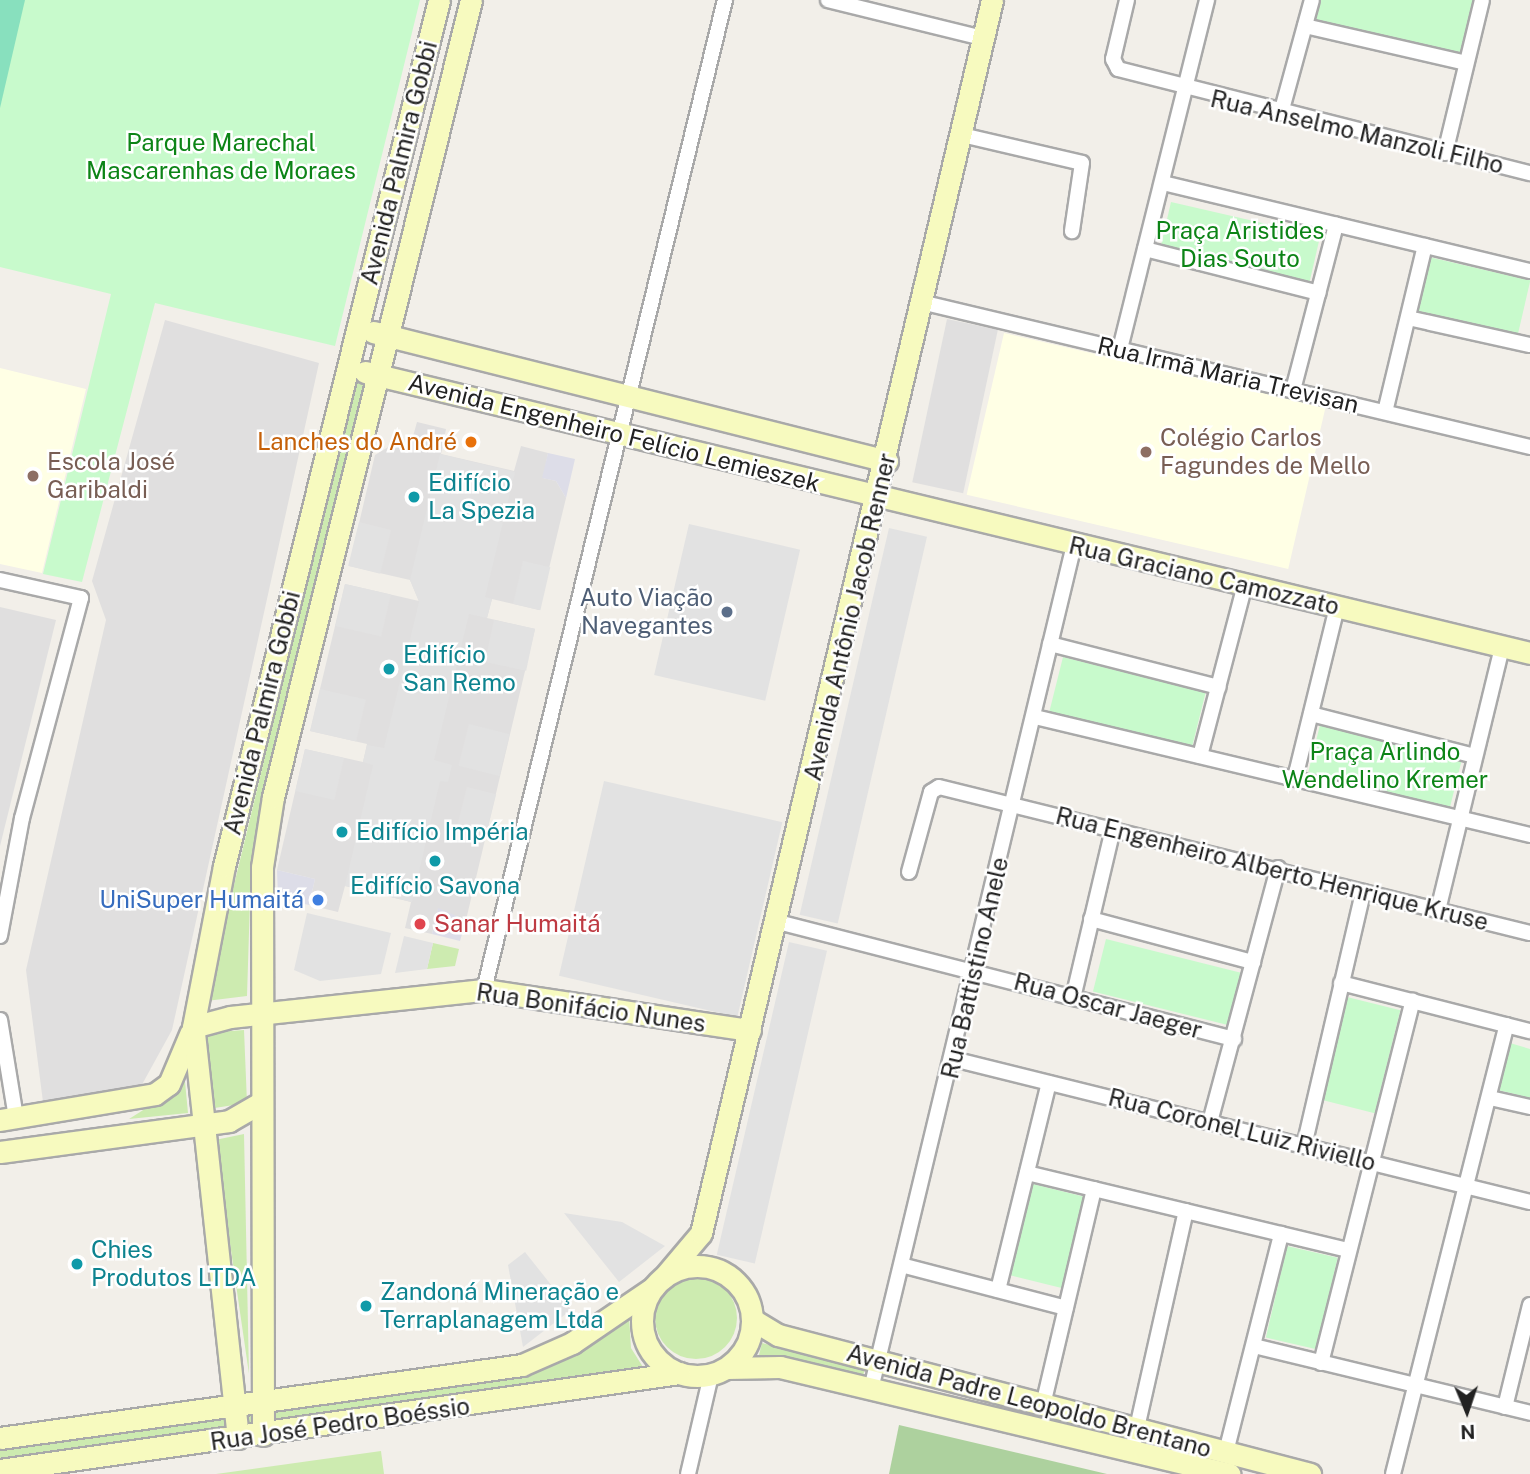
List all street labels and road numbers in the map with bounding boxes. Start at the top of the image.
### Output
street label: Avenida Palmira Gobbi [355,38,443,288]
street label: Rua Anselmo Manzoli Filho [1208,84,1506,180]
street label: Rua Irmã Maria Trevisan [1095,331,1361,419]
street label: Avenida Engenheiro Felício Lemieszek [405,368,823,498]
street label: Avenida Antônio Jacob Renner [798,450,902,784]
street label: Rua Graciano Camozzato [1066,531,1342,621]
street label: Avenida Palmira Gobbi [218,588,306,838]
street label: Rua Engenheiro Alberto Henrique Kruse [1053,801,1491,937]
street label: Rua Battistino Anele [935,854,1015,1082]
street label: Rua Oscar Jaeger [1011,967,1205,1045]
street label: Rua Bonifácio Nunes [474,978,708,1038]
street label: Rua Coronel Luiz Riviello [1105,1083,1379,1177]
street label: Avenida Padre Leopoldo Brentano [843,1338,1215,1464]
street label: Rua José Pedro Boéssio [208,1391,472,1457]

